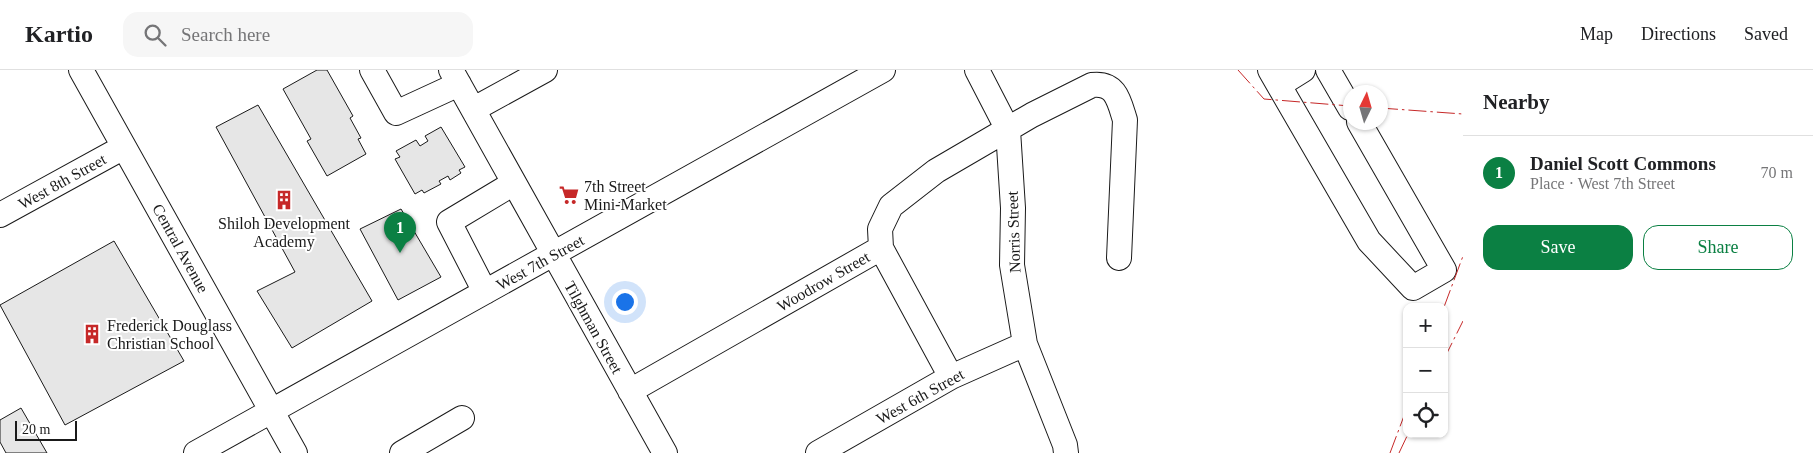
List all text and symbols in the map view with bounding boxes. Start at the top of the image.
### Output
search box [123,12,473,57]
text: Kartio [25,21,93,47]
icon: search [141,21,169,49]
text: Search here [181,24,270,45]
text: Map [1580,24,1613,44]
text: Directions [1641,24,1716,44]
text: Saved [1744,24,1788,44]
north arrow [1343,85,1388,130]
text: Nearby [1483,90,1550,114]
street label: West 8th Street [16,150,109,212]
text: Daniel Scott Commons [1530,153,1716,174]
text: 1 [1495,164,1503,181]
text: 70 m [1761,164,1793,181]
text: Place · West 7th Street [1530,175,1675,192]
place label: 7th Street Mini-Market [584,178,667,213]
supermarket icon: 7th Street Mini-Market [558,184,580,206]
building icon: Shiloh Development Academy [273,189,295,211]
street label: Norris Street [1004,190,1023,273]
street label: Central Avenue [149,201,212,296]
pin: 1 [384,212,416,253]
place label: Shiloh Development Academy [218,215,351,251]
button: Save [1483,225,1633,270]
button: Share [1643,225,1793,270]
street label: West 7th Street [494,231,587,293]
street label: Woodrow Street [774,248,873,315]
street label: Tilghman Street [560,278,626,377]
your location [612,289,638,315]
map controls [1403,303,1448,438]
button: + [1403,303,1448,348]
place label: Frederick Douglass Christian School [107,317,232,352]
building icon: Frederick Douglass Christian School [81,323,103,345]
button: − [1403,348,1448,393]
street label: West 6th Street [874,365,967,427]
button: locate [1403,393,1448,438]
scale bar [15,418,78,441]
text: 20 m [22,422,50,437]

